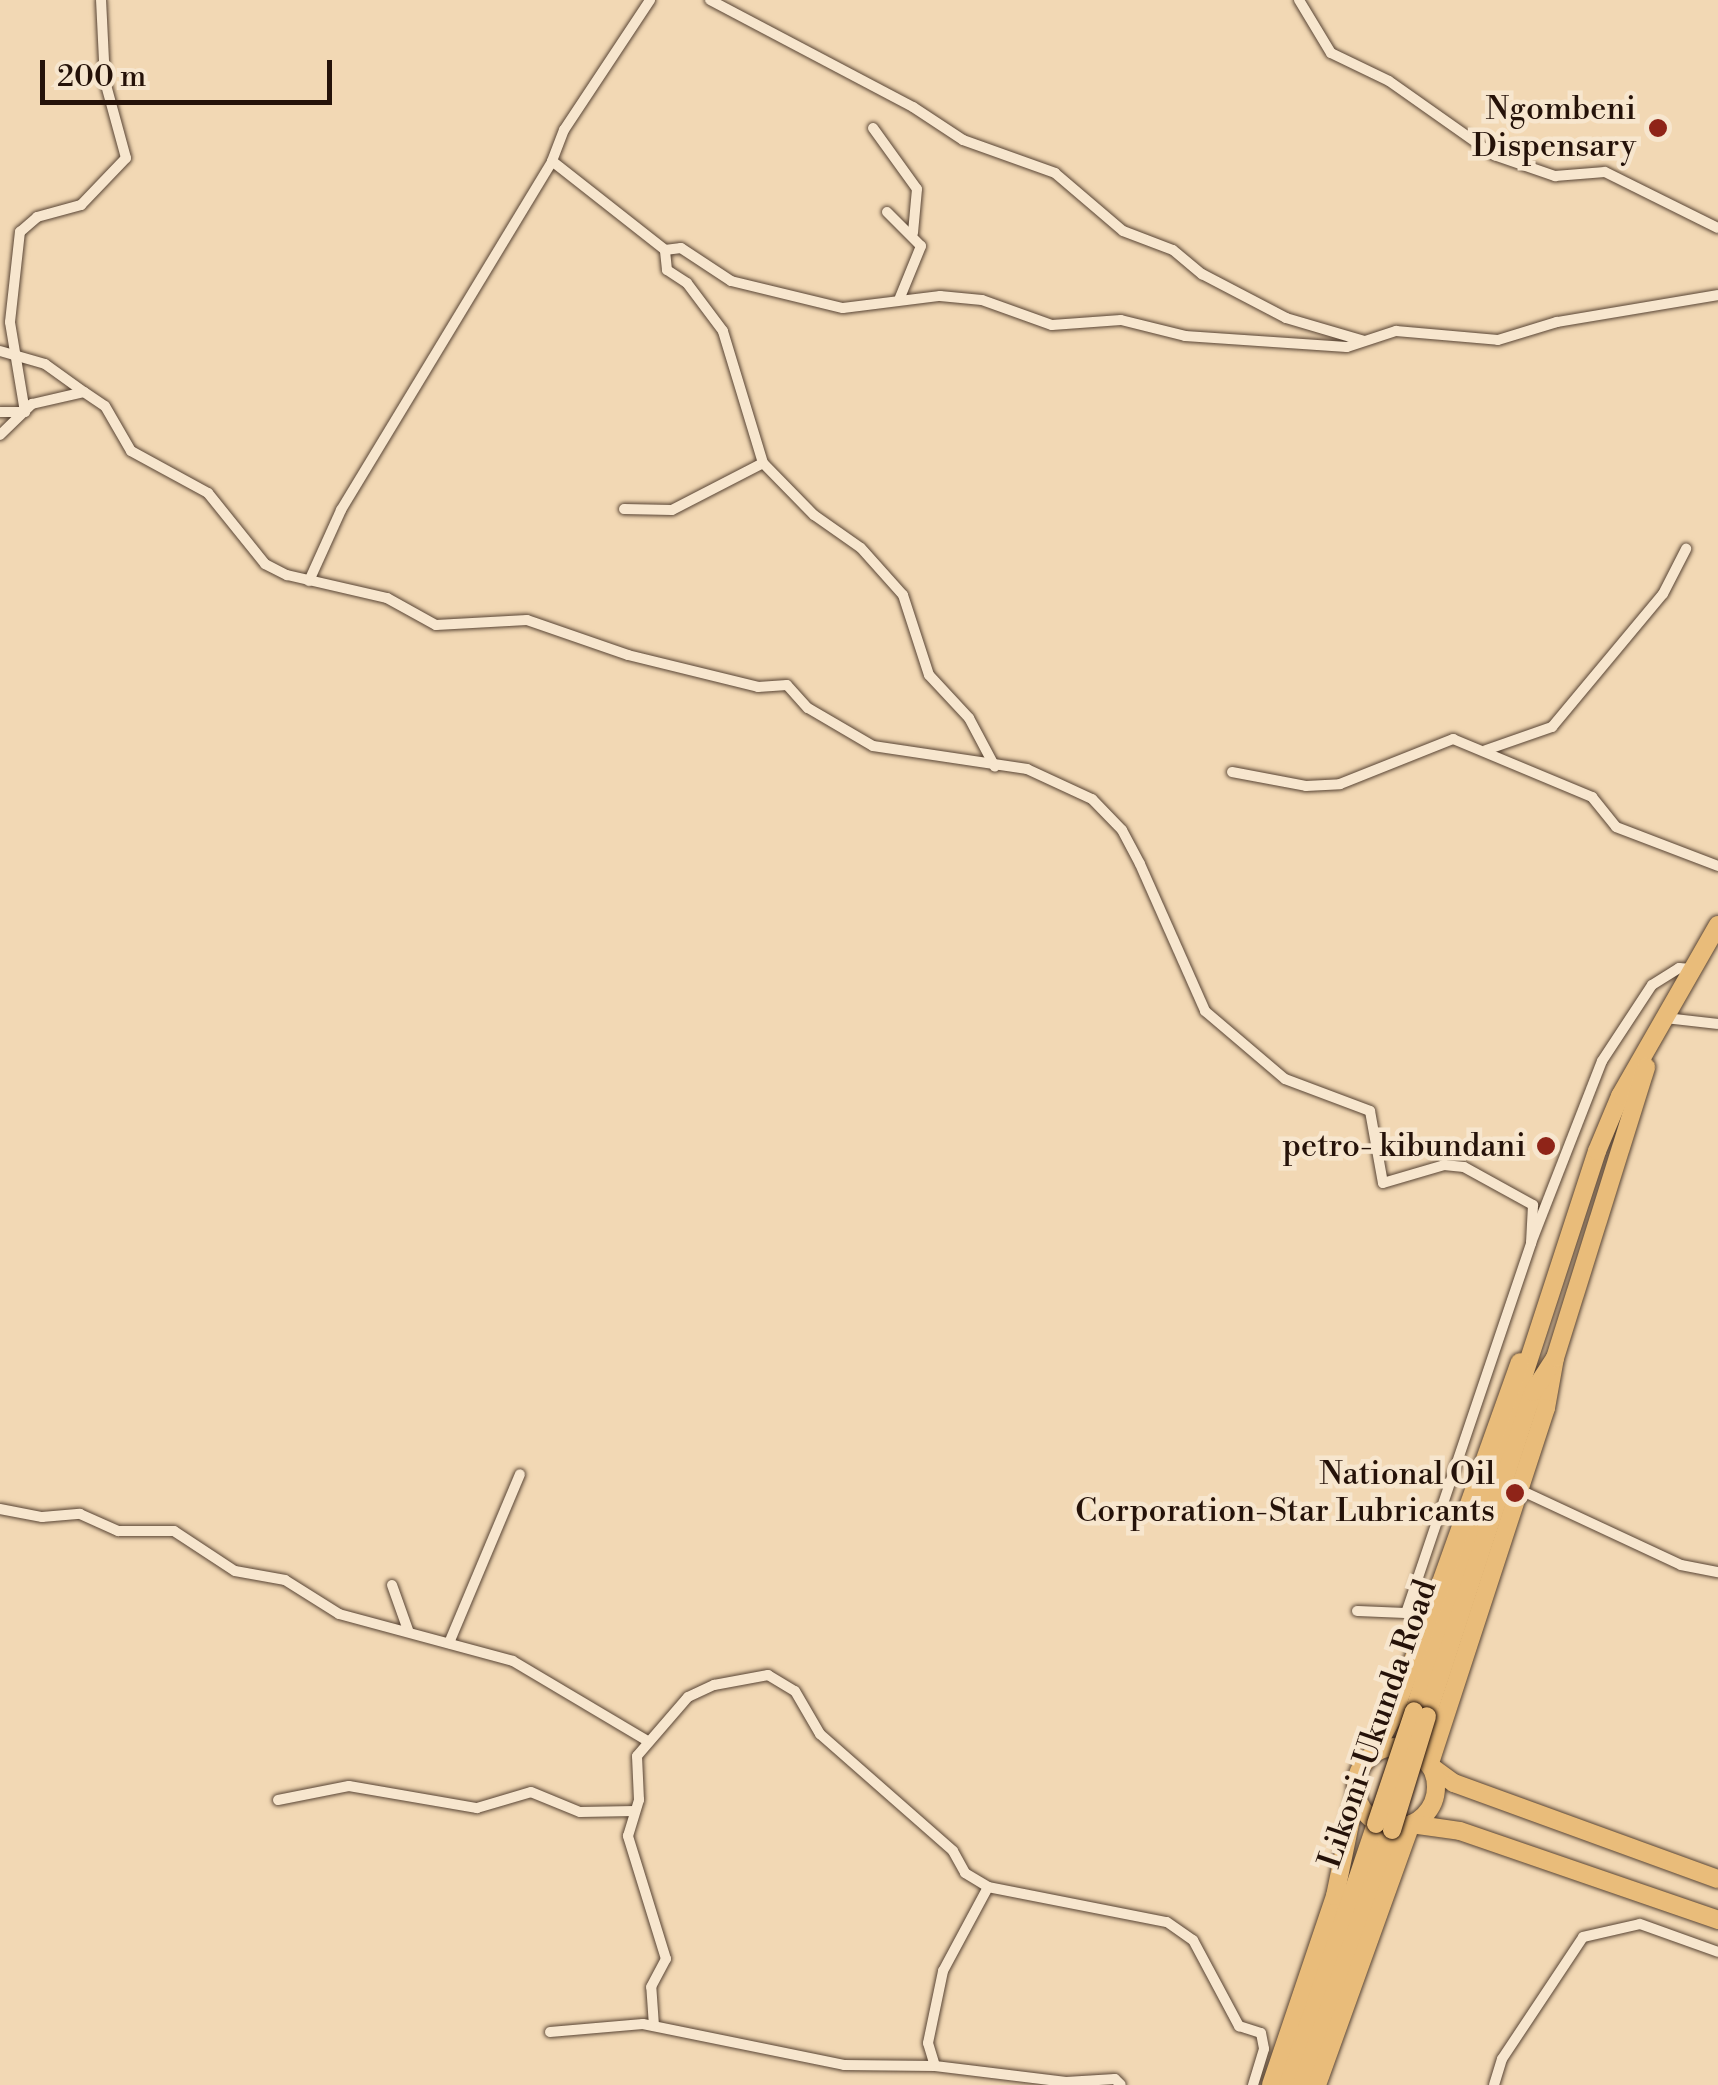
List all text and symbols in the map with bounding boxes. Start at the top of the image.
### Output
scale bar [45,40,338,102]
text: 200 m [57,58,146,96]
place label: Ngombeni Dispensary [1472,91,1636,166]
marker: Ngombeni Dispensary [1645,115,1671,141]
place label: petro- kibundani [1283,1127,1526,1165]
marker: petro- kibundani [1535,1135,1557,1157]
place label: National Oil Corporation-Star Lubricants [1075,1456,1495,1531]
marker: National Oil Corporation-Star Lubricants [1504,1482,1526,1504]
street label: Likoni-Ukunda Road [1311,1575,1445,1873]

